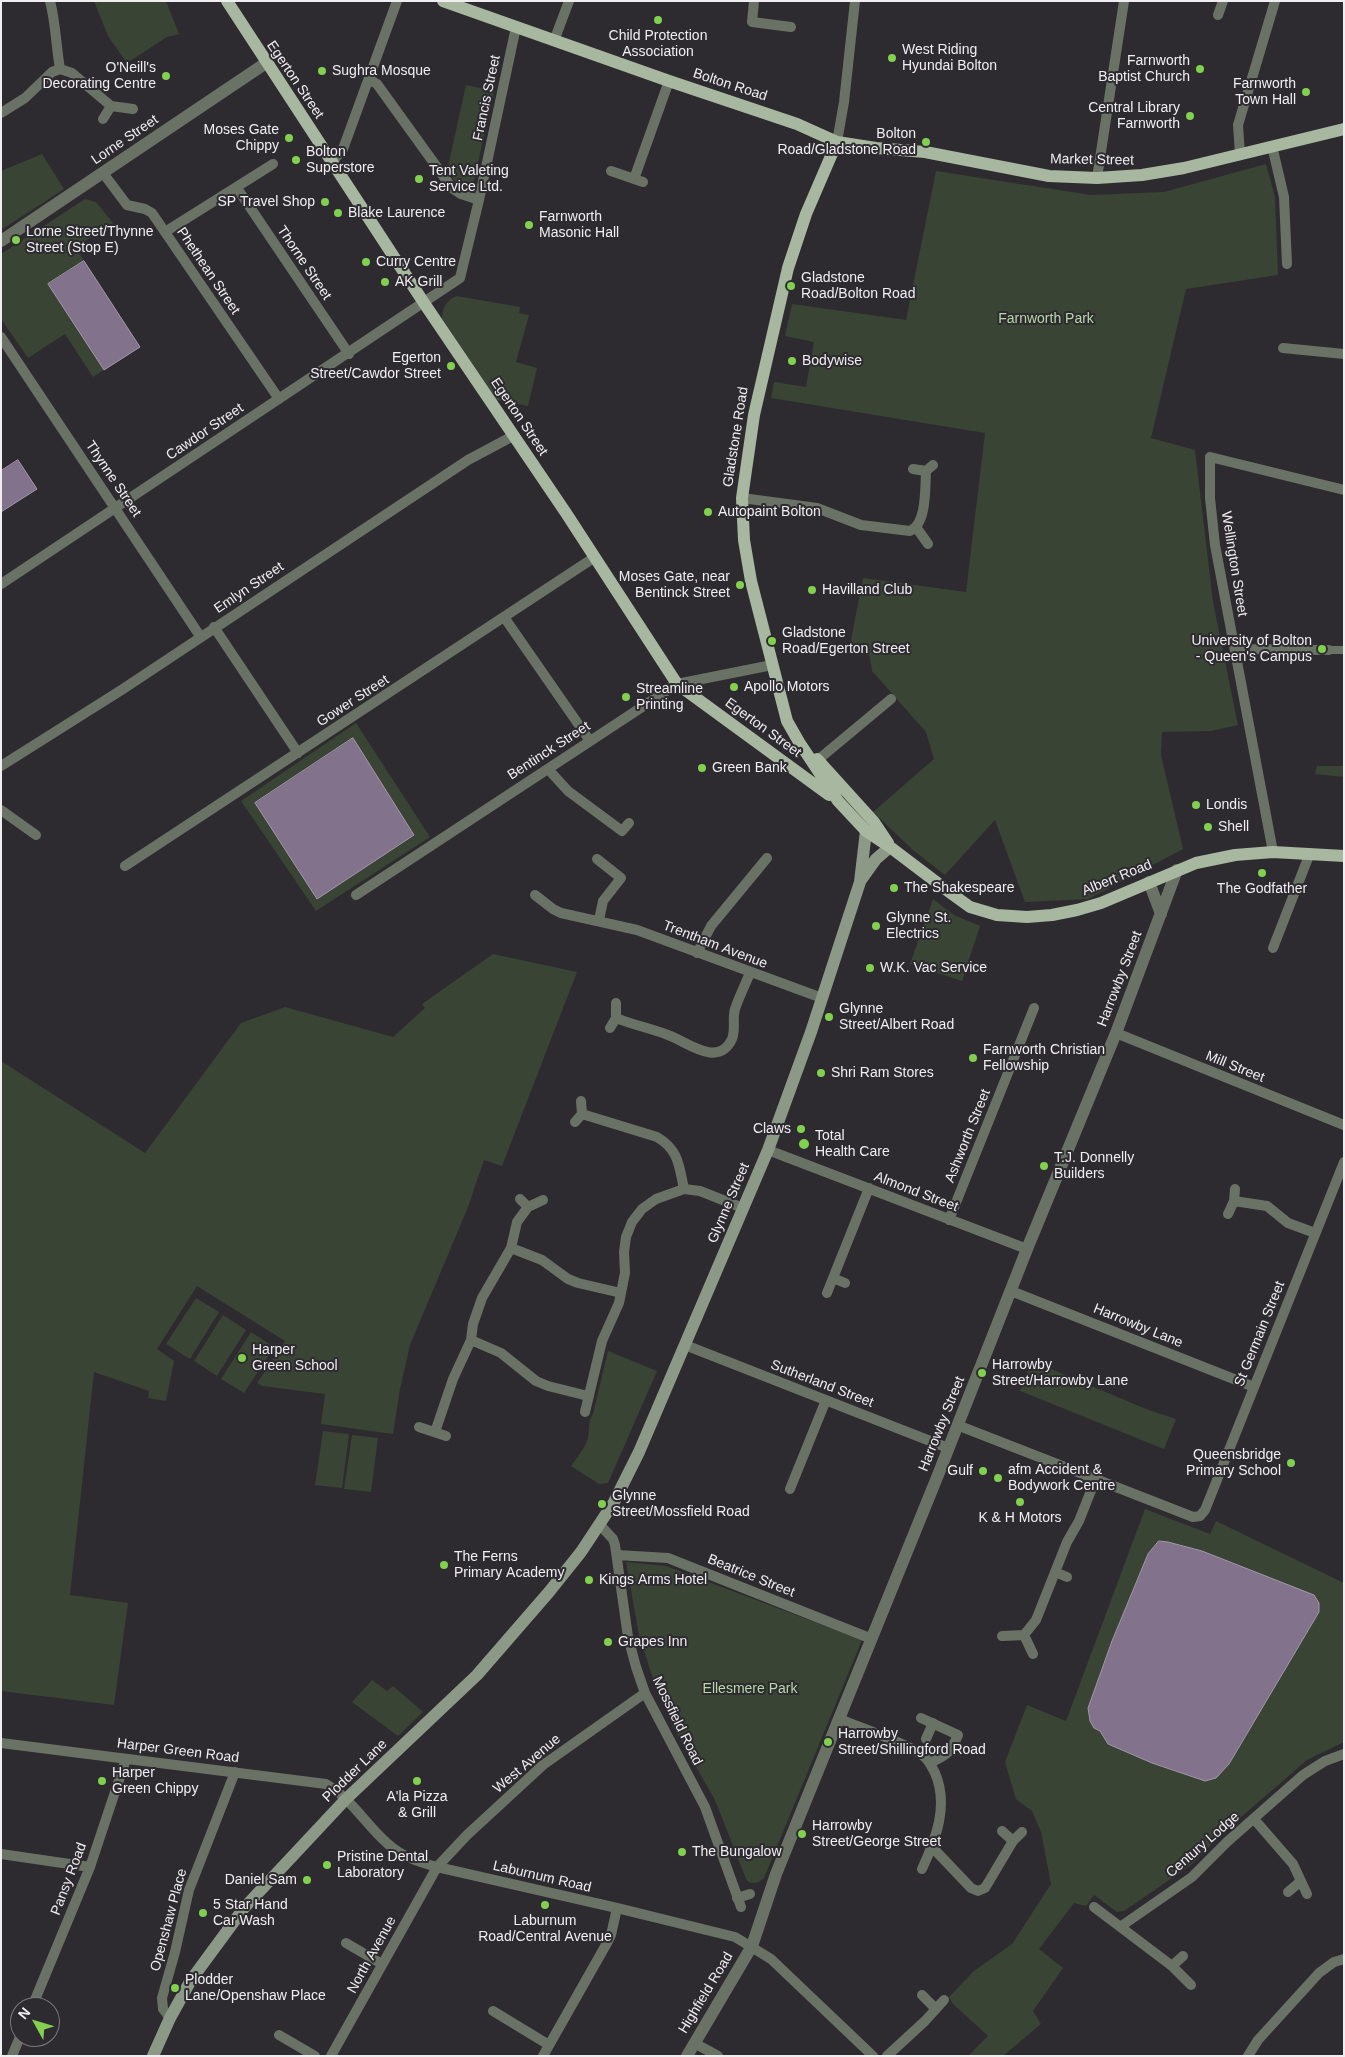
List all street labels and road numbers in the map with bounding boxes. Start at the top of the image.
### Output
street label: Egerton Street [263,38,327,122]
street label: Francis Street [470,54,504,142]
street label: Bolton Road [691,65,769,105]
street label: Lorne Street [88,111,162,169]
street label: Market Street [1050,151,1134,169]
street label: Thorne Street [273,223,335,303]
street label: Phethean Street [173,224,243,318]
street label: Egerton Street [487,375,551,459]
street label: Gladstone Road [720,386,752,488]
street label: Cawdor Street [163,400,247,464]
street label: Thynne Street [81,438,145,520]
street label: Wellington Street [1217,510,1251,618]
street label: Emlyn Street [211,559,287,617]
street label: Gower Street [314,671,392,731]
street label: Egerton Street [722,695,804,761]
street label: Bentinck Street [505,718,593,784]
street label: Albert Road [1080,856,1154,900]
street label: Trentham Avenue [660,917,770,973]
street label: Harrowby Street [1094,929,1146,1029]
street label: Mill Street [1203,1048,1267,1086]
street label: Ashworth Street [942,1087,994,1185]
street label: Glynne Street [705,1160,753,1246]
street label: Almond Street [872,1168,960,1216]
street label: St Germain Street [1231,1279,1289,1389]
street label: Harrowby Lane [1091,1300,1185,1352]
street label: Sutherland Street [768,1357,876,1411]
street label: Harrowby Street [915,1374,969,1474]
street label: Beatrice Street [705,1551,797,1601]
street label: Mossfield Road [648,1674,706,1768]
street label: West Avenue [490,1731,564,1797]
street label: Harper Green Road [116,1735,240,1767]
street label: Plodder Lane [319,1736,391,1806]
street label: Century Lodge [1163,1809,1243,1881]
street label: Pansy Road [47,1840,91,1918]
street label: Laburnum Road [491,1858,593,1896]
street label: Openshaw Place [147,1867,191,1973]
street label: North Avenue [344,1914,400,1996]
street label: Highfield Road [675,1949,737,2037]

